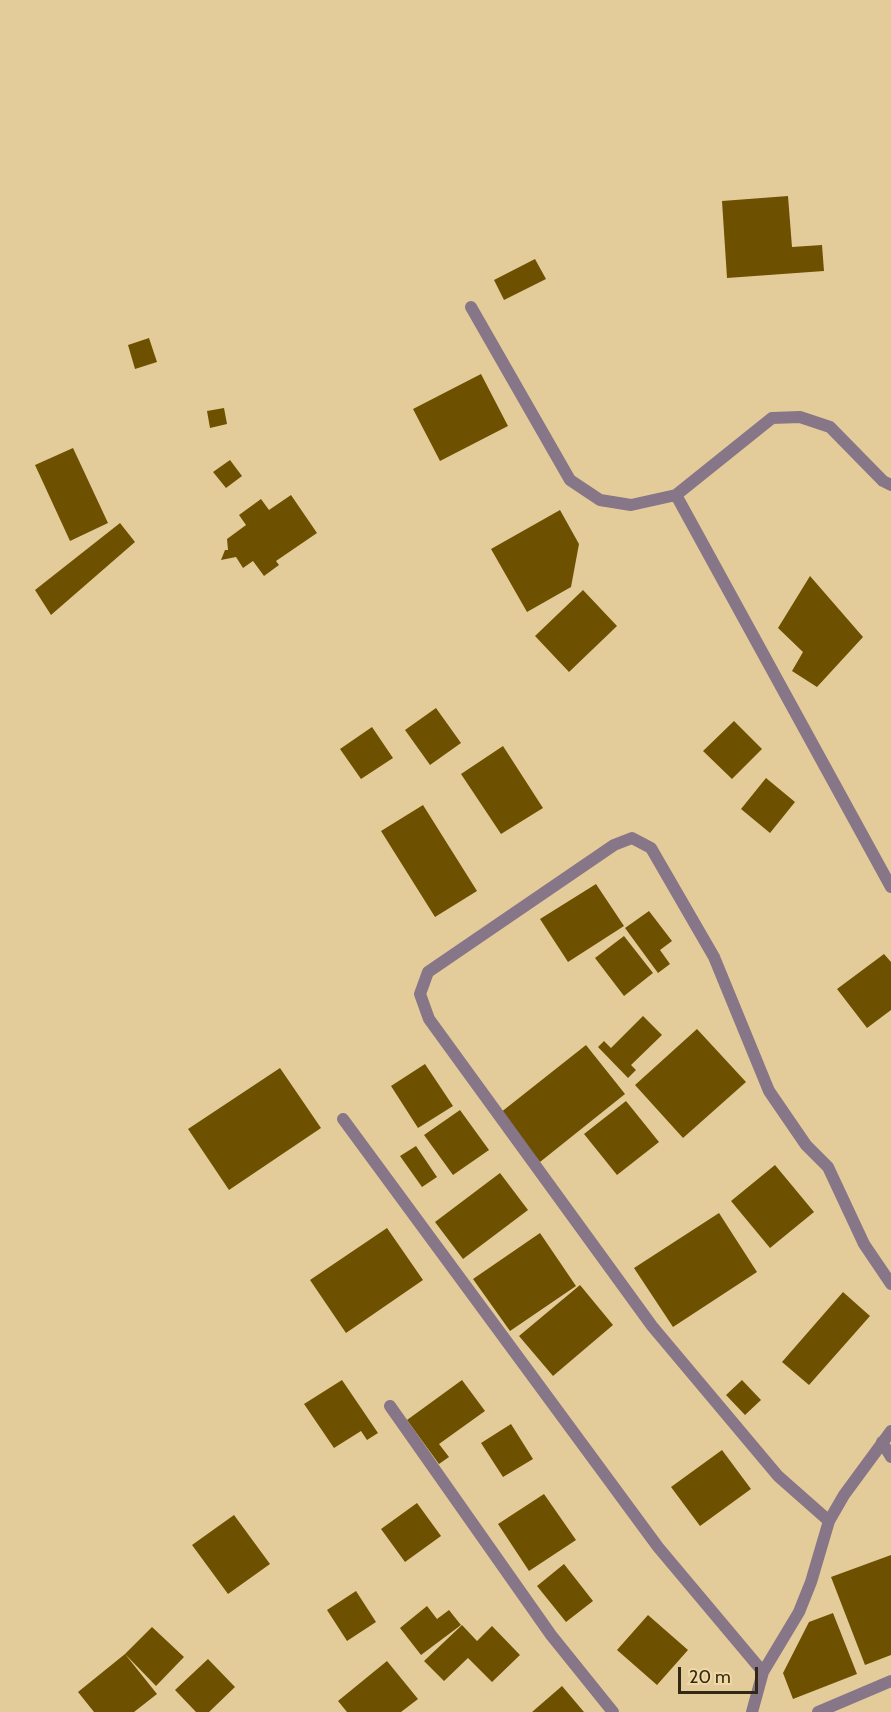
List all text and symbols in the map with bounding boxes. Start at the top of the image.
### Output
scale bar [681,1655,760,1693]
text: 20 m [689,1666,731,1688]

